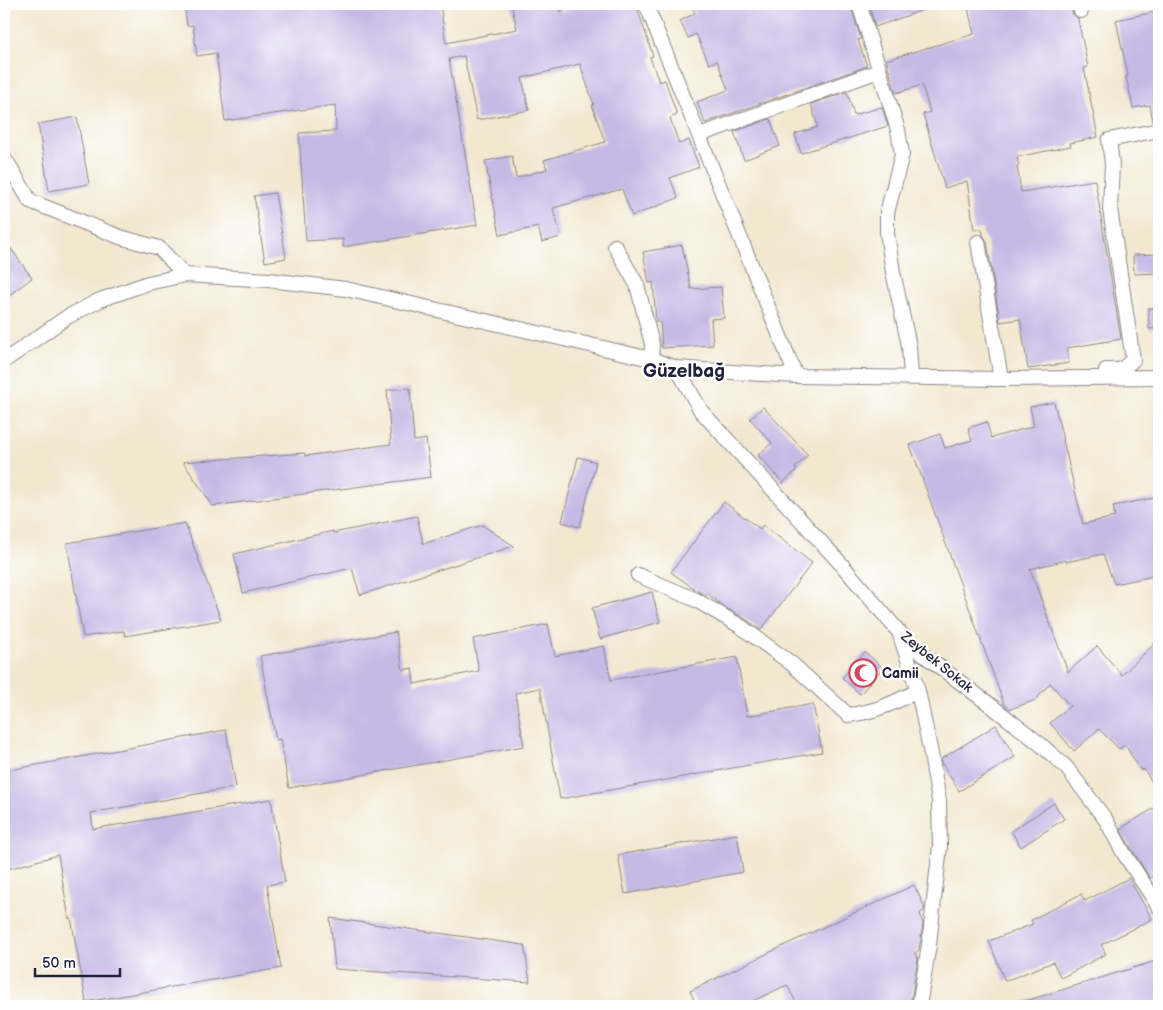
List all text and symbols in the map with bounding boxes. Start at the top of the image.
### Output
district label: Güzelbağ [643,360,725,383]
street label: Zeybek Sokak [897,627,976,696]
mosque icon: Camii [848,658,878,688]
place label: Camii [882,665,919,682]
scale bar [35,945,120,977]
text: 50 m [42,954,76,973]

